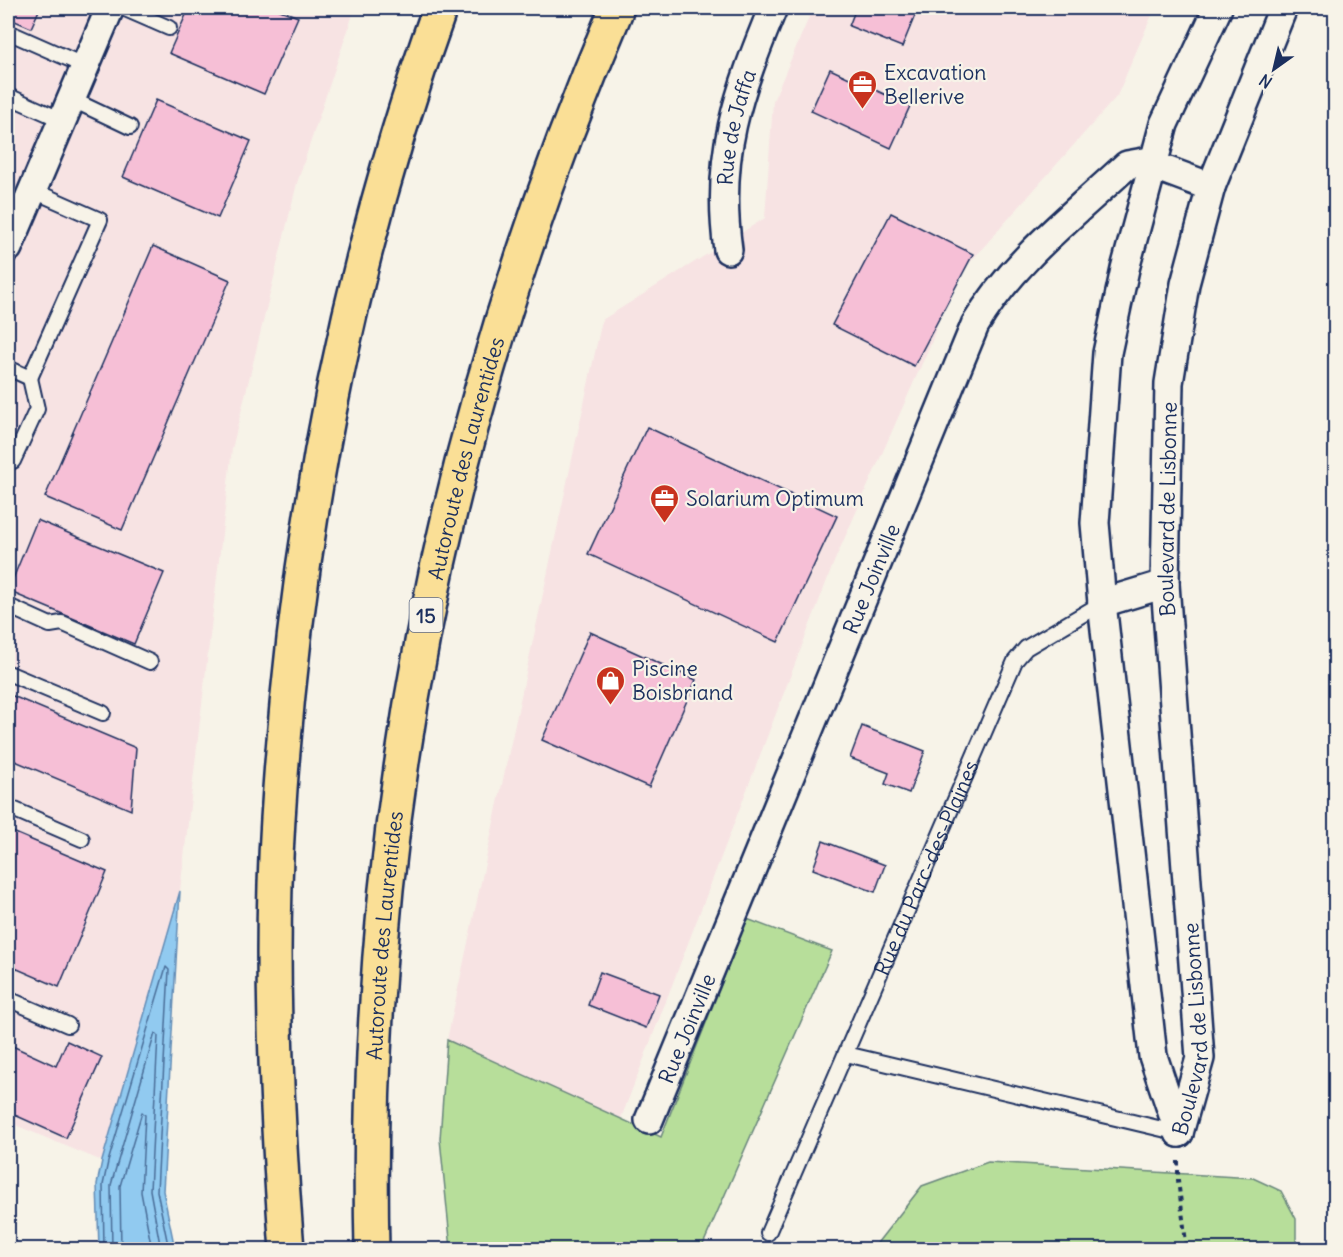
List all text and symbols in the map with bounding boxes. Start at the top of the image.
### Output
north arrow [1244,39,1304,99]
place label: Excavation Bellerive [884,59,986,110]
street label: Rue de Jaffa [711,66,762,186]
office icon: Excavation Bellerive [847,68,879,110]
text: N [1255,70,1276,93]
street label: Autoroute des Laurentides [422,333,510,582]
street label: Boulevard de Lisbonne [1151,401,1182,618]
office icon: Solarium Optimum [649,482,681,524]
place label: Solarium Optimum [686,485,864,512]
street label: Rue Joinville [836,520,906,638]
road number: 15 [410,598,442,632]
place label: Piscine Boisbriand [632,655,733,706]
shop icon: Piscine Boisbriand [595,664,627,706]
street label: Rue du Parc-des-Plaines [867,756,984,979]
street label: Autoroute des Laurentides [360,809,409,1061]
street label: Boulevard de Lisbonne [1166,922,1214,1138]
street label: Rue Joinville [652,969,721,1087]

